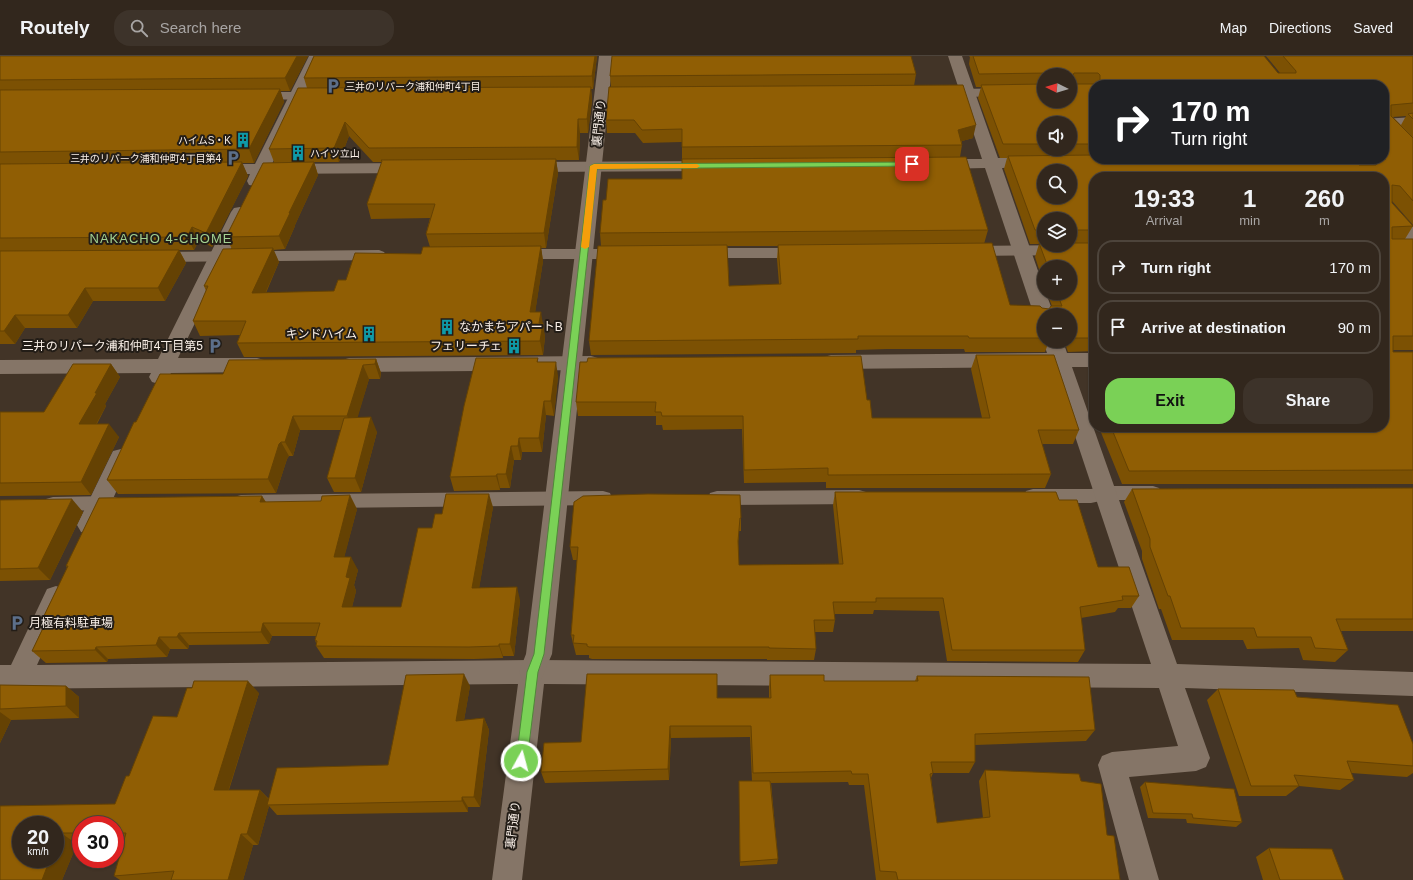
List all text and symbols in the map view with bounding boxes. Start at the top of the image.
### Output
search box [114,10,394,46]
text: Routely [20,17,90,38]
icon: search [128,17,150,39]
text: Search here [160,19,241,36]
text: Map [1220,20,1247,36]
text: Directions [1269,20,1331,36]
text: Saved [1353,20,1393,36]
north arrow [1037,68,1077,108]
map controls [1037,68,1077,348]
parking icon: 三井のリパーク浦和仲町4丁目 [324,77,342,95]
place label: 三井のリパーク浦和仲町4丁目 [345,81,481,92]
icon: right [1105,96,1157,148]
text: 170 m [1171,96,1250,127]
street label: 裏門通り [590,98,608,148]
button: sound [1037,116,1077,156]
text: Turn right [1171,129,1247,149]
building icon: ハイムS・K [234,131,252,149]
place label: ハイムS・K [178,135,231,146]
building icon: ハイツ立山 [289,144,307,162]
pin [895,147,929,181]
place label: ハイツ立山 [310,148,360,159]
parking icon: 三井のリパーク浦和仲町4丁目第4 [224,149,242,167]
place label: 三井のリパーク浦和仲町4丁目第4 [70,153,221,164]
icon: arrive [901,153,923,175]
button: search [1037,164,1077,204]
text: 19:33 [1133,185,1195,212]
text: 1 [1243,185,1256,212]
text: 260 [1305,185,1345,212]
button: layers [1037,212,1077,252]
text: Arrival [1146,213,1183,228]
text: min [1239,213,1260,228]
text: m [1319,213,1330,228]
district label: NAKACHO 4-CHOME [90,231,232,246]
icon: right [1107,256,1129,278]
text: Turn right [1141,259,1211,276]
text: 170 m [1329,259,1371,276]
button: + [1037,260,1077,300]
button: − [1037,308,1077,348]
icon: arrive [1107,316,1129,338]
building icon: なかまちアパートB [438,318,456,336]
text: Arrive at destination [1141,319,1286,336]
text: 90 m [1338,319,1371,336]
place label: なかまちアパートB [459,320,563,334]
building icon: キンドハイム [360,325,378,343]
place label: キンドハイム [286,327,357,341]
parking icon: 三井のリパーク浦和仲町4丁目第5 [206,337,224,355]
building icon: フェリーチェ [505,337,523,355]
place label: 三井のリパーク浦和仲町4丁目第5 [22,339,203,353]
place label: フェリーチェ [430,339,502,353]
button: Exit [1105,378,1235,424]
button: Share [1243,378,1373,424]
parking icon: 月極有料駐車場 [8,614,26,632]
place label: 月極有料駐車場 [29,616,113,630]
position arrow [500,740,542,782]
street label: 裏門通り [503,800,523,850]
speed limit sign: 30 [72,816,124,868]
text: 20 [27,826,49,848]
text: km/h [27,846,49,857]

